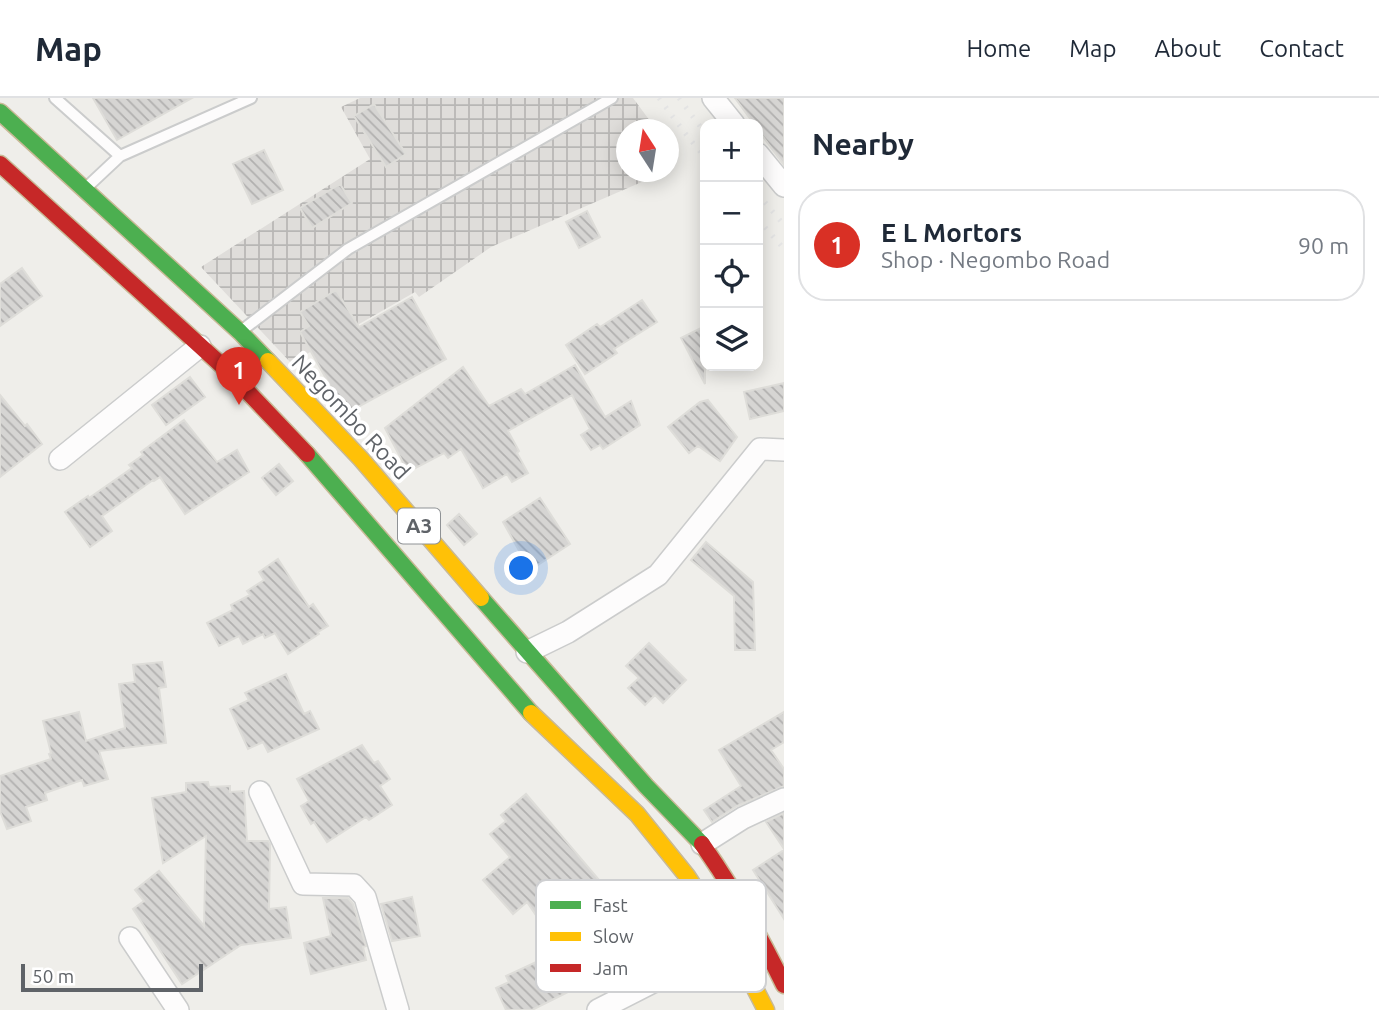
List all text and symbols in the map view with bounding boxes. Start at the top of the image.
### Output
text: Map [35,30,102,67]
text: Home [966,35,1031,62]
text: Map [1069,35,1116,62]
text: About [1154,35,1221,62]
text: Contact [1259,35,1344,62]
north arrow [616,119,679,182]
map controls [700,119,763,371]
button: + [700,119,763,182]
text: Nearby [812,127,914,161]
button: − [700,182,763,245]
text: E L Mortors [881,218,1022,247]
text: 1 [831,233,843,258]
text: 90 m [1298,233,1349,258]
button: locate [700,245,763,308]
text: Shop · Negombo Road [881,247,1110,272]
button: layers [700,308,763,371]
pin: 1 [216,347,262,405]
street label: Negombo Road [287,349,415,484]
road number: A3 [398,508,440,544]
your location [504,551,538,585]
legend [536,880,766,992]
text: Fast [593,894,628,916]
text: Slow [593,925,634,947]
text: Jam [593,957,629,979]
scale bar [21,961,203,993]
text: 50 m [32,965,74,987]

